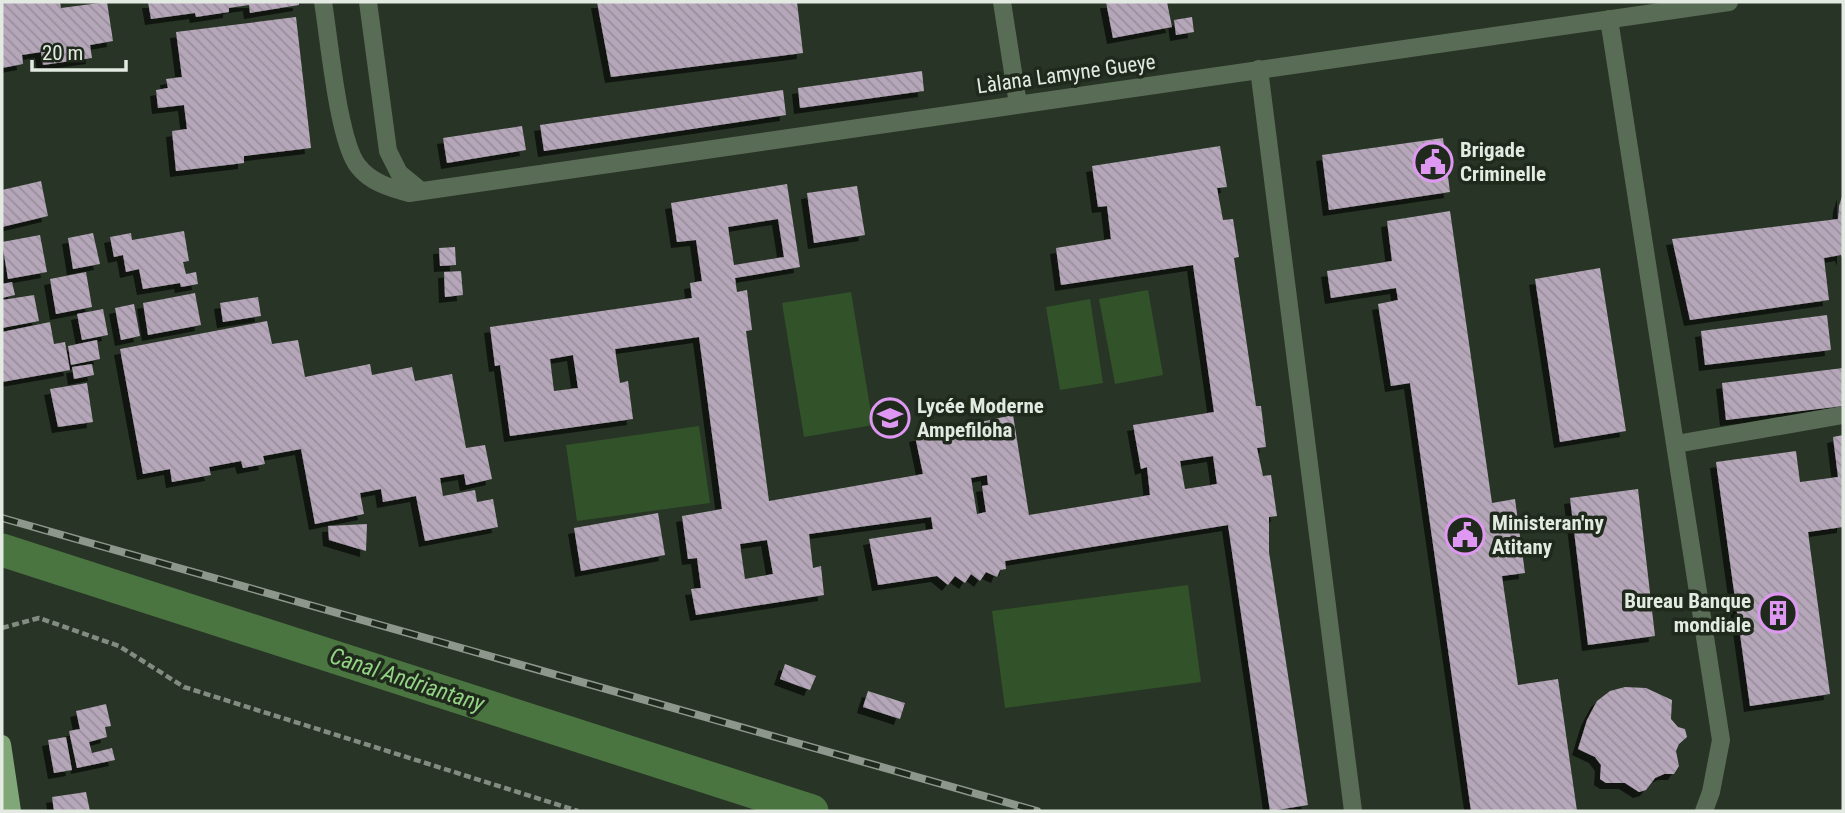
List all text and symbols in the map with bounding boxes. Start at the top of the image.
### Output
scale bar [32,28,126,72]
text: 20 m [42,41,83,65]
street label: Làlana Lamyne Gueye [975,50,1157,98]
place label: Brigade Criminelle [1460,138,1546,186]
public building icon: Brigade Criminelle [1412,141,1454,183]
place label: Lycée Moderne Ampefiloha [917,394,1044,442]
school or university icon: Lycée Moderne Ampefiloha [869,397,911,439]
place label: Ministeran'ny Atitany [1492,511,1604,559]
public building icon: Ministeran'ny Atitany [1444,514,1486,556]
place label: Bureau Banque mondiale [1624,589,1751,637]
building icon: Bureau Banque mondiale [1757,592,1799,634]
water label: Canal Andriantany [326,642,488,718]

